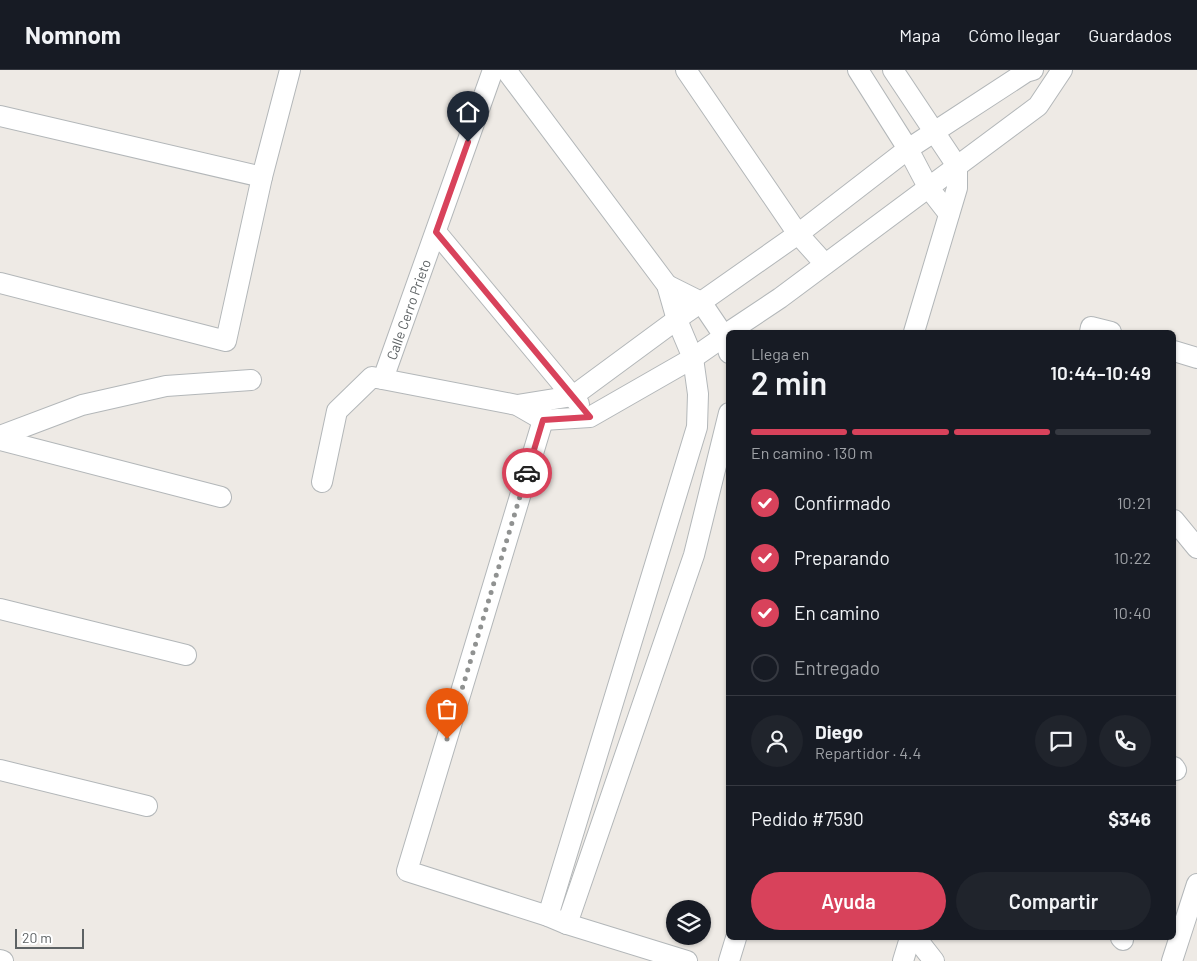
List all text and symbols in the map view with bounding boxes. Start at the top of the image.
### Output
text: Nomnom [25,20,121,49]
text: Mapa [899,24,940,46]
text: Cómo llegar [968,24,1060,46]
text: Guardados [1088,24,1172,46]
pin [447,91,489,142]
icon: home [454,98,482,126]
street label: Calle Cerro Prieto [382,257,434,362]
text: Llega en [751,344,809,363]
text: 10:44–10:49 [1050,361,1151,384]
text: 2 min [751,363,827,401]
text: En camino · 130 m [751,443,873,462]
courier [502,448,552,498]
icon: car [513,459,541,487]
icon: check [751,489,779,517]
text: Confirmado [794,491,891,514]
text: 10:21 [1117,493,1151,512]
icon: check [751,544,779,572]
text: Preparando [794,546,890,569]
text: 10:22 [1114,548,1151,567]
icon: check [751,599,779,627]
text: En camino [794,601,880,624]
text: 10:40 [1113,603,1151,622]
text: Entregado [794,656,880,679]
pin [426,688,468,739]
icon: bag [433,695,461,723]
button: person [751,715,803,767]
button: chat [1035,715,1087,767]
button: phone [1099,715,1151,767]
text: Diego [815,720,863,743]
text: Repartidor · 4.4 [815,743,921,762]
text: Pedido #7590 [751,807,864,830]
text: $346 [1108,807,1151,830]
button: Ayuda [751,872,946,930]
button: Compartir [956,872,1151,930]
map controls [666,900,711,945]
button: layers [666,900,711,945]
scale bar [15,926,84,949]
text: 20 m [22,929,52,946]

